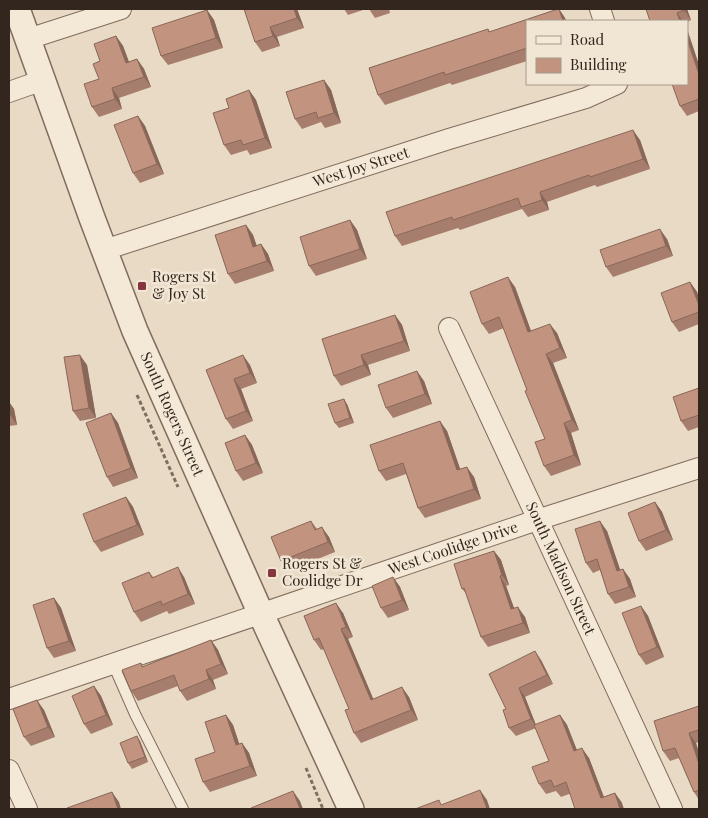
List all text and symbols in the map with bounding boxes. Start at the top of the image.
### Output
legend [526,20,688,85]
text: Road [570,29,604,49]
text: Building [570,54,627,74]
street label: West Joy Street [309,141,412,191]
place label: Rogers St & Joy St [152,266,217,303]
marker: Rogers St & Joy St [136,280,148,292]
street label: South Rogers Street [137,349,210,480]
street label: South Madison Street [522,498,601,638]
street label: West Coolidge Drive [384,516,520,579]
place label: Rogers St & Coolidge Dr [282,553,363,590]
marker: Rogers St & Coolidge Dr [266,567,278,579]

